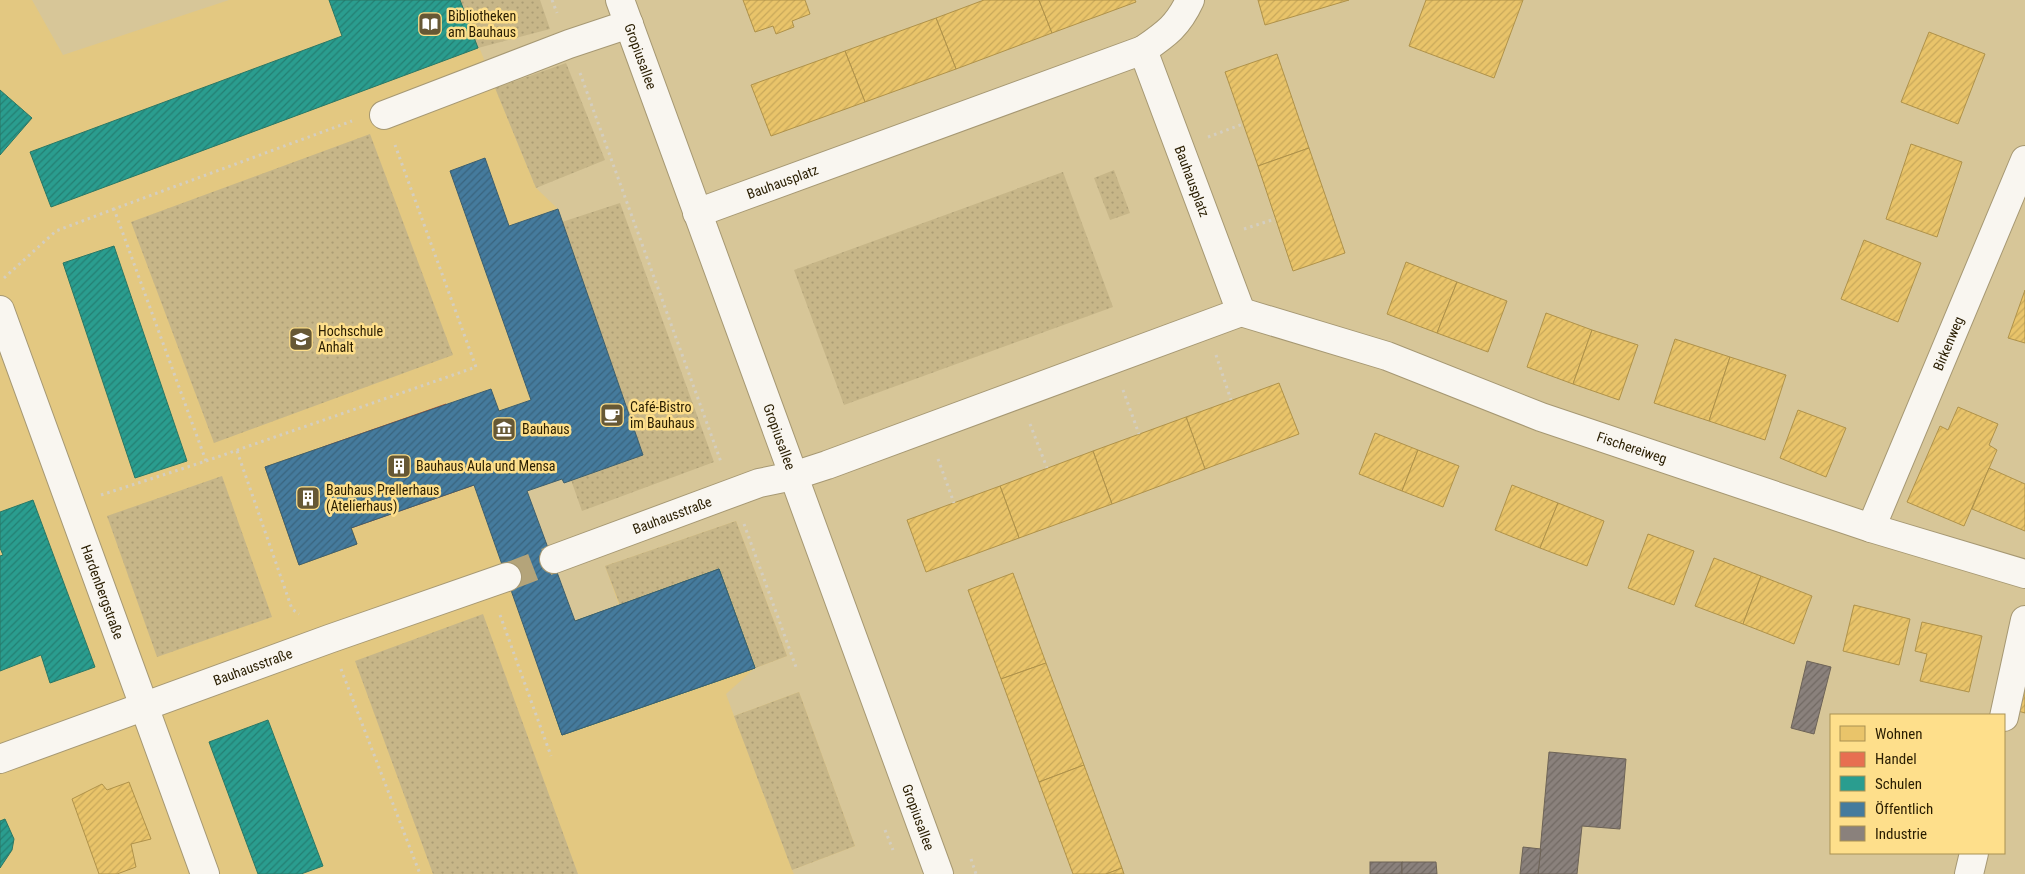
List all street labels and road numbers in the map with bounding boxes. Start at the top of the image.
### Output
street label: Gropiusallee [621,21,660,92]
street label: Bauhausplatz [1171,143,1213,219]
street label: Bauhausplatz [745,161,820,202]
street label: Birkenweg [1930,314,1967,373]
street label: Gropiusallee [760,402,799,472]
street label: Fischereiweg [1595,428,1669,467]
street label: Bauhausstraße [630,493,714,537]
street label: Hardenbergstraße [78,542,127,642]
street label: Bauhausstraße [211,645,295,689]
street label: Gropiusallee [899,782,938,853]

